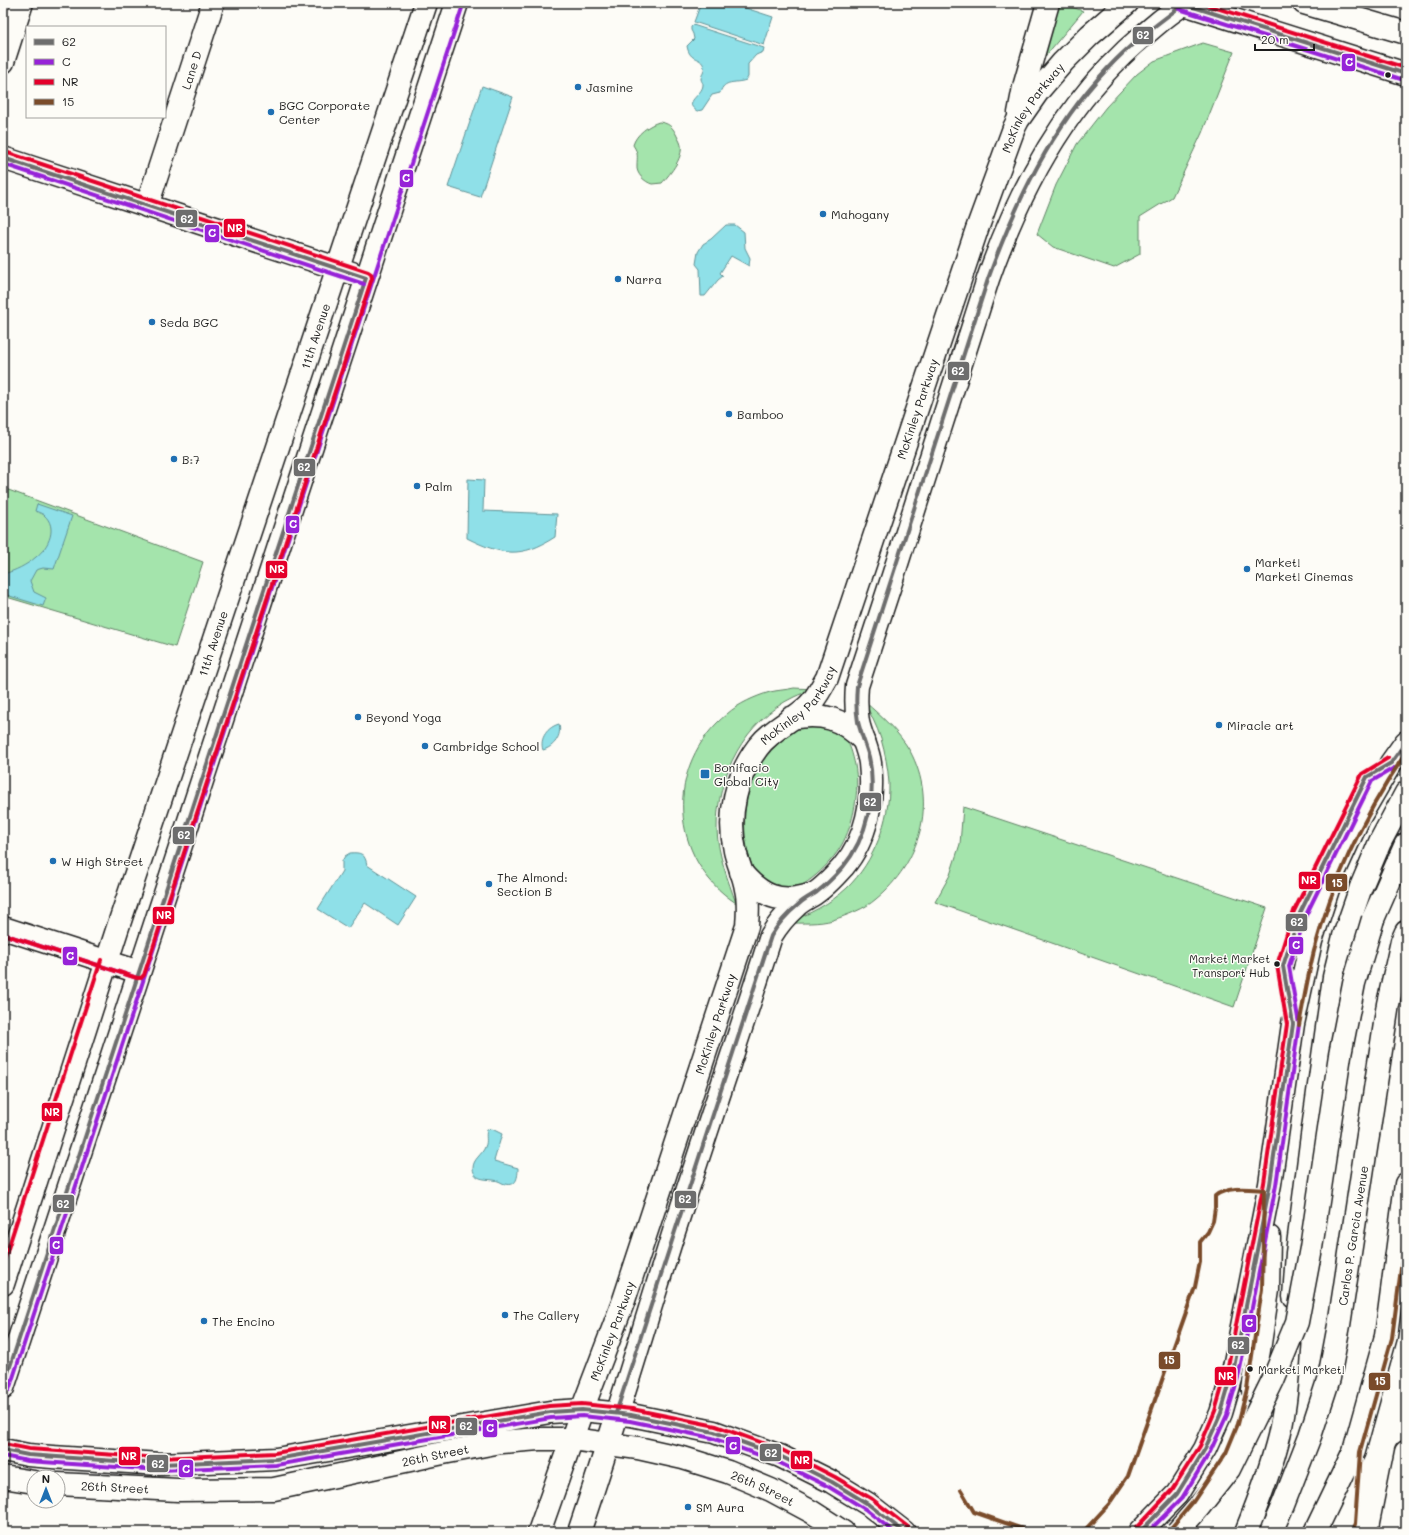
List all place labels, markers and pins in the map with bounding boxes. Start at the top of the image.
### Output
unlabelled marker [1383,70,1393,80]
place label: Jasmine [586,79,633,95]
marker: Jasmine [573,82,583,92]
place label: BGC Corporate Center [279,97,370,127]
marker: BGC Corporate Center [266,107,276,117]
place label: Mahogany [831,206,889,222]
marker: Mahogany [818,209,828,219]
place label: Narra [626,271,662,287]
marker: Narra [613,274,623,284]
place label: Seda BGC [160,314,218,330]
marker: Seda BGC [147,317,157,327]
place label: Bamboo [737,406,783,422]
marker: Bamboo [724,409,734,419]
place label: B:7 [182,451,200,467]
marker: B:7 [169,454,179,464]
place label: Palm [425,478,452,494]
marker: Palm [412,481,422,491]
place label: Market! Market! Cinemas [1255,554,1354,584]
marker: Market! Market! Cinemas [1242,564,1252,574]
place label: Beyond Yoga [366,709,442,725]
marker: Beyond Yoga [353,712,363,722]
place label: Miracle art [1227,717,1294,733]
marker: Miracle art [1214,720,1224,730]
place label: Cambridge School [433,738,540,754]
marker: Cambridge School [420,741,430,751]
place label: Bonifacio Global City [714,759,779,789]
marker: Bonifacio Global City [699,768,711,780]
place label: W High Street [61,853,143,869]
marker: W High Street [48,856,58,866]
place label: The Almond: Section B [497,869,568,899]
marker: The Almond: Section B [484,879,494,889]
place label: Market Market Transport Hub [1189,951,1270,980]
marker: Market Market Transport Hub [1272,959,1282,969]
place label: The Callery [513,1307,580,1323]
marker: The Callery [500,1310,510,1320]
place label: The Encino [212,1313,275,1329]
marker: The Encino [199,1316,209,1326]
place label: Market! Market! [1258,1362,1345,1377]
marker: Market! Market! [1245,1364,1255,1374]
place label: SM Aura [696,1499,745,1515]
marker: SM Aura [683,1502,693,1512]

